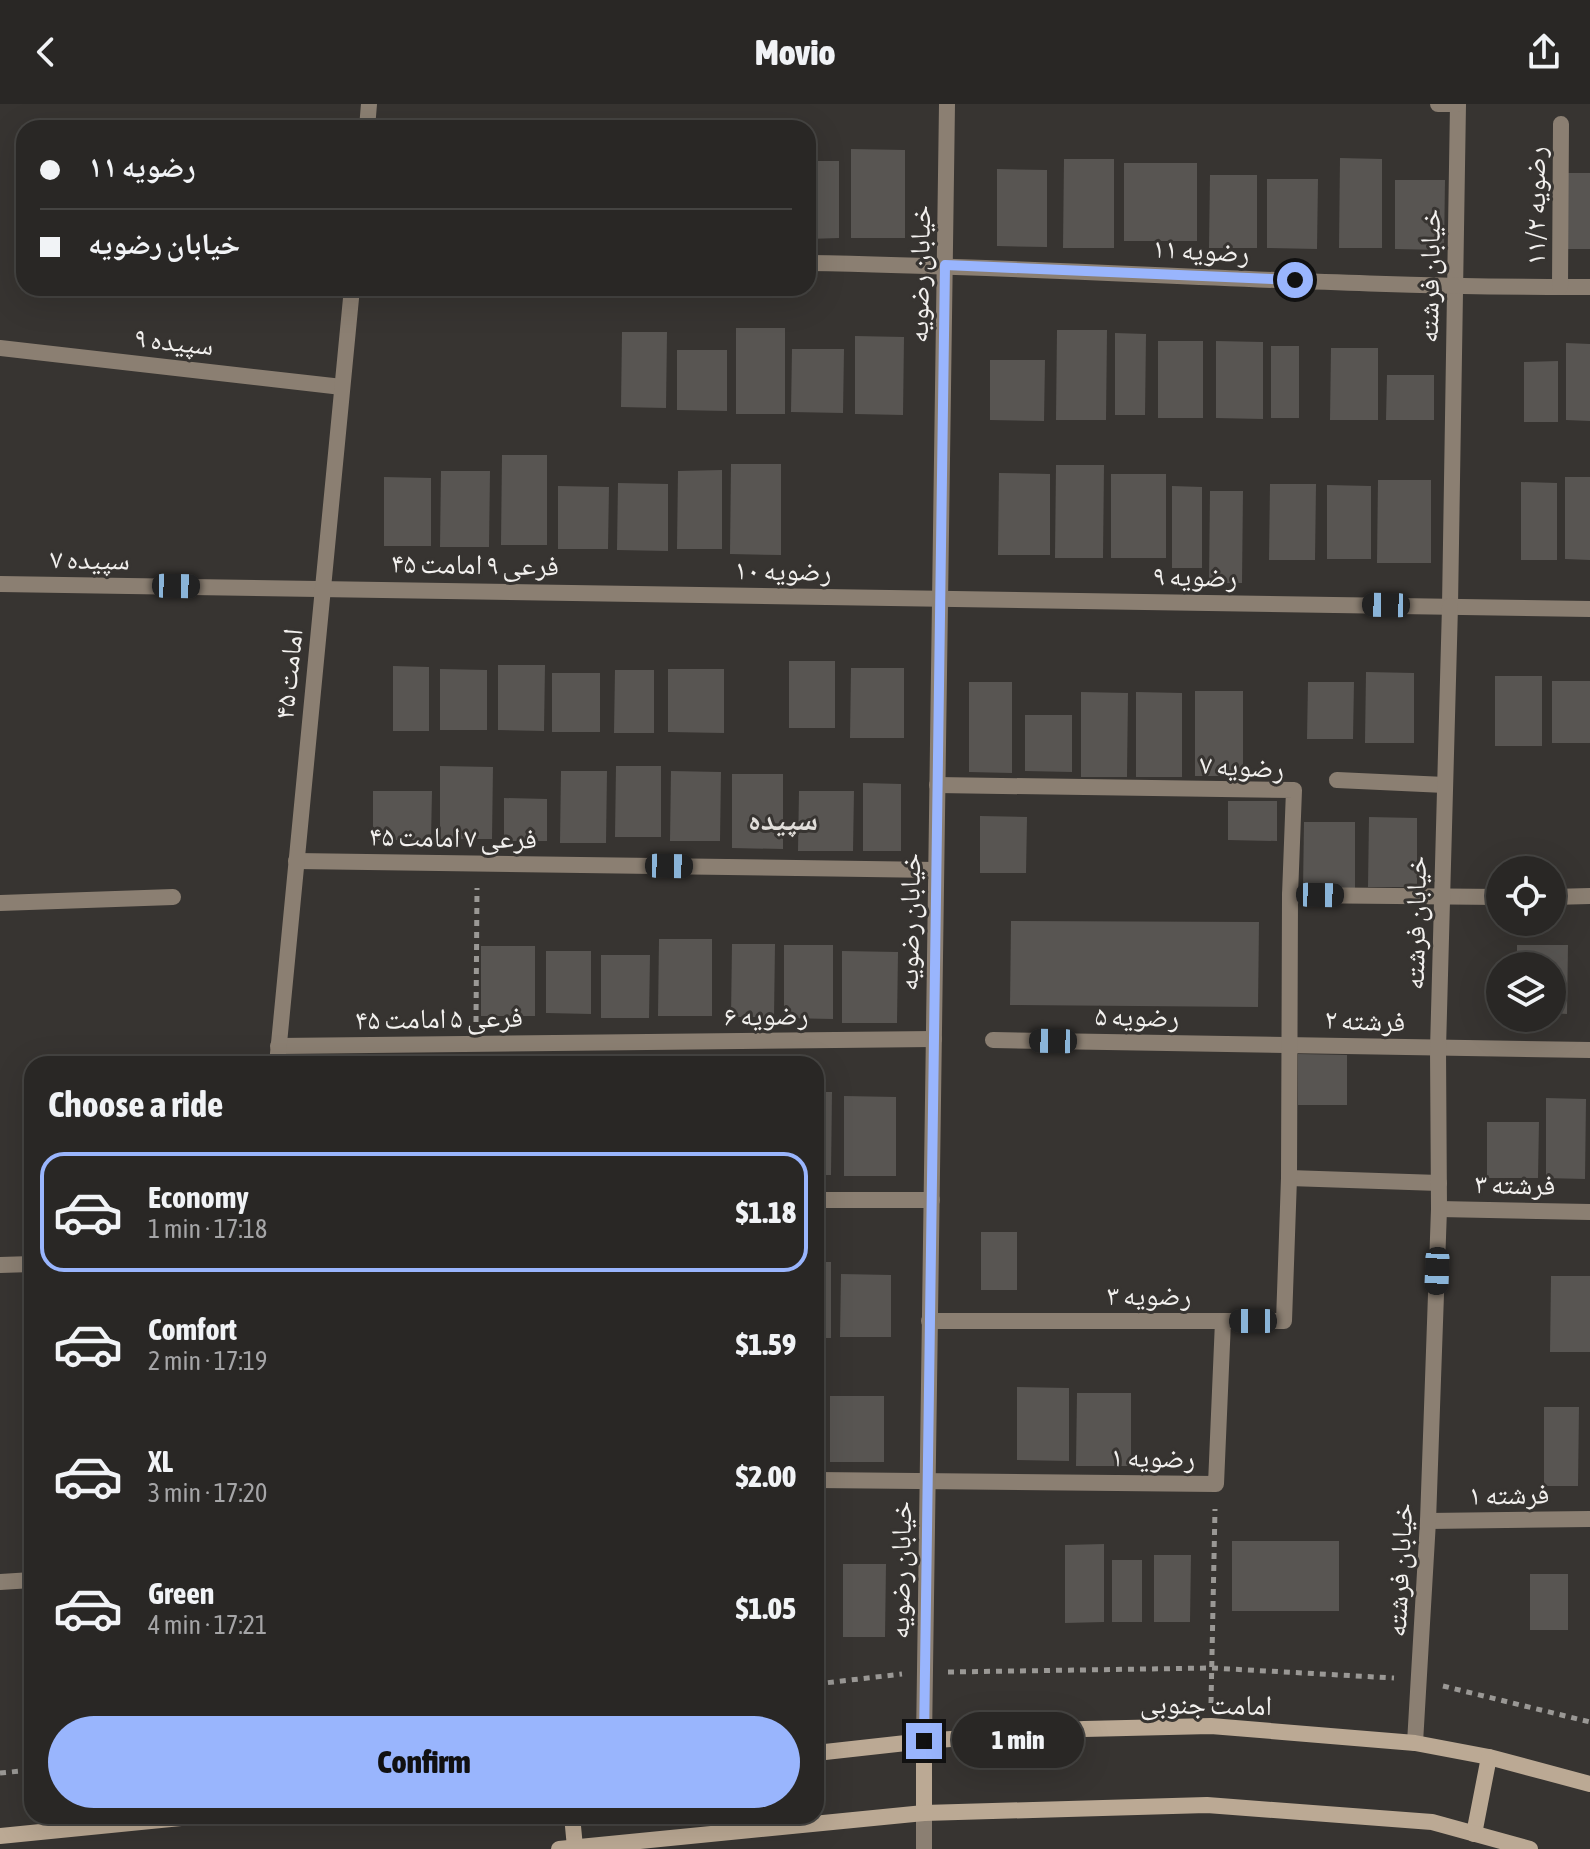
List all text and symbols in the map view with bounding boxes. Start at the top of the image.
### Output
icon: back [24,30,68,74]
icon: share [1522,30,1566,74]
text: Movio [755,31,835,73]
street label: رضویه ۱۱/۲ [1519,146,1551,266]
text: رضویه ۱۱ [88,149,195,183]
street label: خیابان رضویه [902,205,937,343]
street label: خیابان فرشته [1412,209,1447,343]
text: خیابان رضویه [88,226,240,260]
street label: رضویه ۱۱ [1152,231,1250,269]
route start [1277,262,1313,298]
street label: سپیده ۹ [133,321,215,362]
street label: سپیده ۷ [50,542,130,577]
street label: فرعی ۹ امامت ۴۵ [391,547,559,583]
street label: رضویه ۱۰ [734,553,832,587]
street label: رضویه ۹ [1152,559,1238,593]
car [152,574,200,598]
car [1362,593,1410,617]
street label: امامت ۴۵ [267,627,309,721]
street label: رضویه ۷ [1199,748,1285,785]
district label: سپیده [748,802,818,838]
street label: فرعی ۷ امامت ۴۵ [369,820,537,856]
street label: خیابان رضویه [892,853,927,991]
car [645,854,693,878]
street label: خیابان فرشته [1398,856,1433,990]
map controls [1486,856,1566,1032]
button: locate [1486,856,1566,936]
car [1296,883,1344,907]
button: layers [1486,952,1566,1032]
street label: رضویه ۶ [723,998,809,1032]
street label: رضویه ۵ [1094,999,1180,1033]
street label: فرعی ۵ امامت ۴۵ [355,1001,523,1037]
street label: فرشته ۲ [1324,1003,1406,1037]
car [1029,1029,1077,1053]
text: Choose a ride [48,1083,223,1125]
street label: فرشته ۳ [1474,1167,1556,1201]
icon: car [52,1176,124,1248]
text: Economy [148,1180,249,1214]
text: $1.18 [736,1195,796,1229]
text: 1 min · 17:18 [148,1214,267,1244]
car [1424,1247,1450,1295]
street label: رضویه ۳ [1107,1279,1191,1311]
icon: car [52,1308,124,1380]
car [1229,1309,1277,1333]
text: Comfort [148,1312,237,1346]
text: $1.59 [736,1327,796,1361]
text: 2 min · 17:19 [148,1346,267,1376]
icon: car [52,1440,124,1512]
street label: رضویه ۱ [1110,1440,1196,1474]
text: XL [148,1444,173,1478]
text: $2.00 [736,1459,796,1493]
street label: فرشته ۱ [1468,1477,1550,1511]
text: 3 min · 17:20 [148,1478,267,1508]
street label: خیابان رضویه [883,1501,918,1639]
street label: خیابان فرشته [1380,1502,1419,1638]
icon: car [52,1572,124,1644]
text: Green [148,1576,214,1610]
text: $1.05 [736,1591,796,1625]
text: 4 min · 17:21 [148,1610,267,1640]
street label: امامت جنوبی [1140,1687,1272,1723]
callout: 1 min [952,1713,1084,1769]
button: Confirm [48,1716,800,1808]
route end [906,1723,942,1759]
text: 1 min [991,1725,1045,1755]

